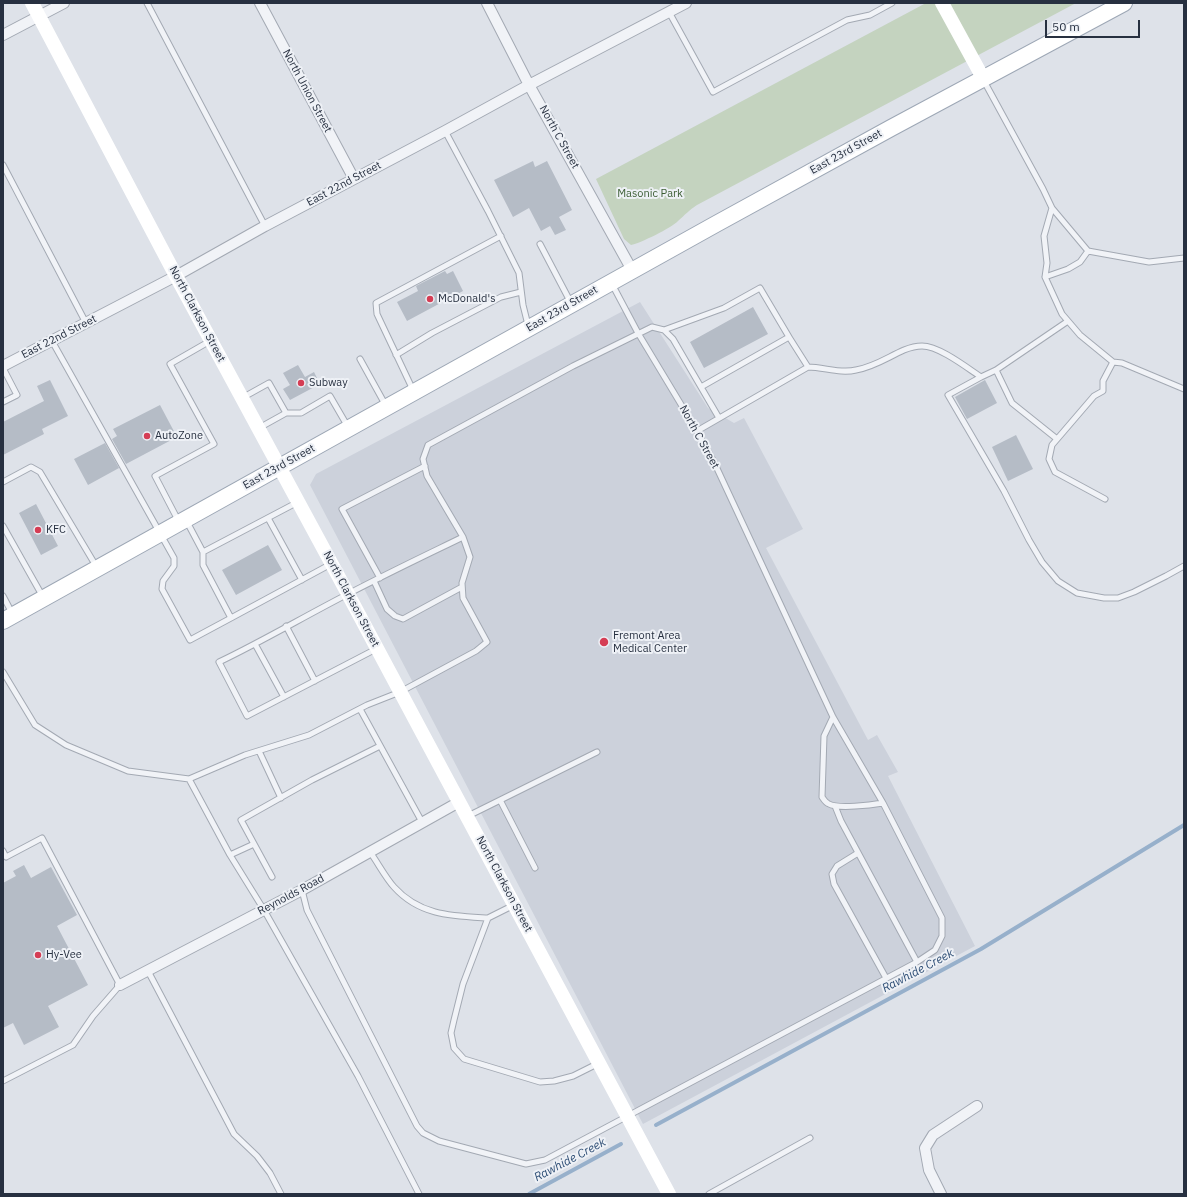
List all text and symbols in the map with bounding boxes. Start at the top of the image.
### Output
scale bar [1047,12,1142,38]
text: 50 m [1052,19,1080,34]
street label: North Union Street [279,47,335,135]
street label: North C Street [536,103,582,171]
street label: East 23rd Street [808,127,884,177]
street label: East 22nd Street [304,159,384,209]
park label: Masonic Park [617,187,683,201]
street label: North Clarkson Street [166,264,228,364]
street label: East 23rd Street [524,283,600,335]
place label: McDonald's [438,292,496,306]
marker: McDonald's [425,294,435,304]
street label: East 22nd Street [19,312,99,362]
place label: Subway [309,376,348,390]
marker: Subway [296,378,306,388]
street label: North C Street [676,403,722,471]
place label: AutoZone [155,429,203,443]
marker: AutoZone [142,431,152,441]
street label: East 23rd Street [241,442,317,492]
place label: KFC [46,523,66,537]
marker: KFC [33,525,43,535]
street label: North Clarkson Street [320,549,382,649]
place label: Fremont Area Medical Center [613,629,687,655]
marker: Fremont Area Medical Center [598,636,610,648]
street label: North Clarkson Street [473,834,535,934]
street label: Reynolds Road [256,872,326,918]
water label: Rawhide Creek [880,946,956,996]
place label: Hy-Vee [46,948,82,962]
marker: Hy-Vee [33,950,43,960]
water label: Rawhide Creek [532,1135,608,1185]

